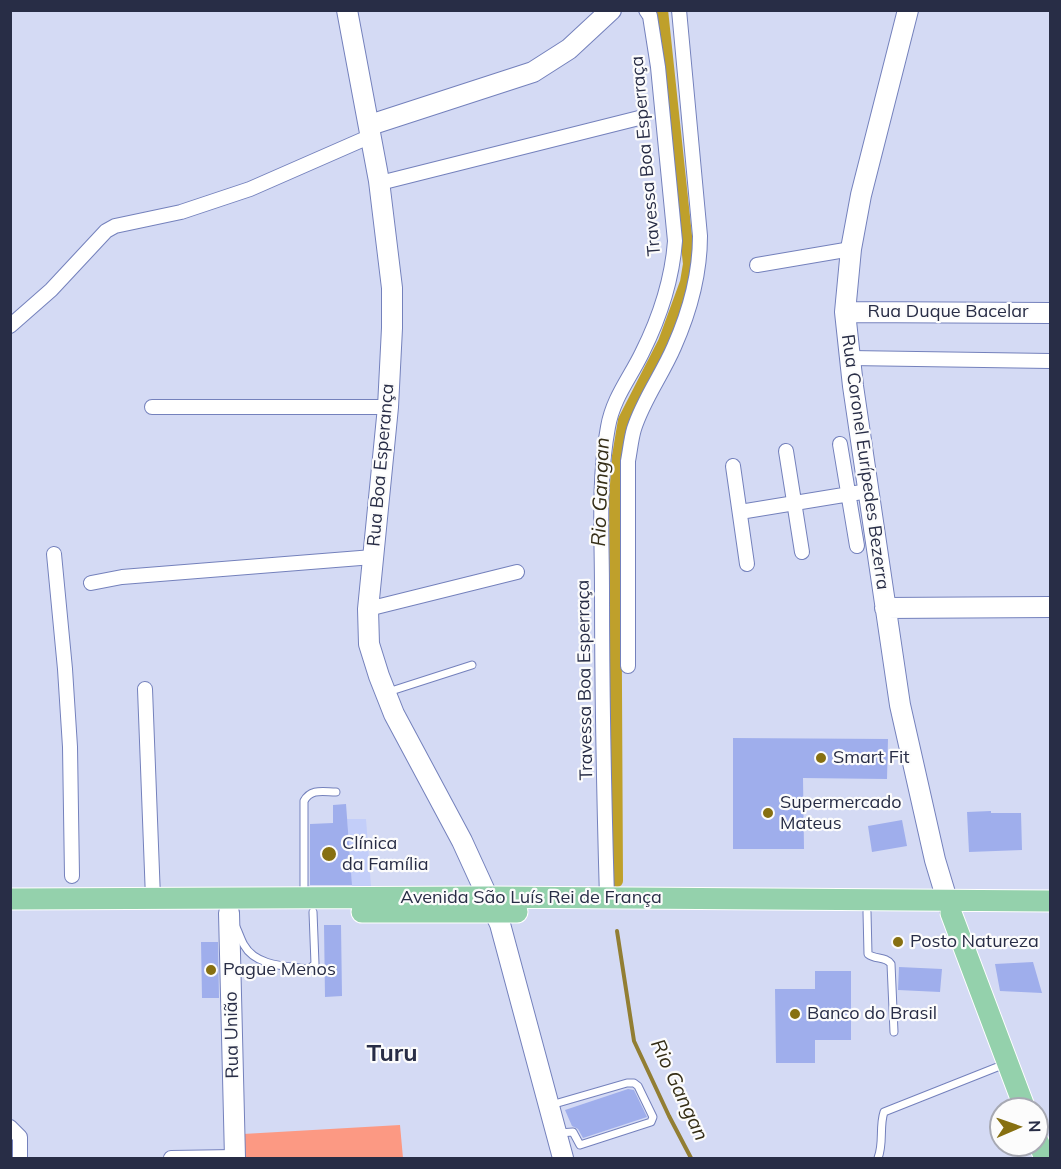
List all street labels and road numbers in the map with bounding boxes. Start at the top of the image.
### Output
street label: Travessa Boa Esperraça [626,55,666,257]
street label: Rua Duque Bacelar [867,301,1029,323]
street label: Rua Coronel Eurípedes Bezerra [836,333,894,591]
street label: Rua Boa Esperança [363,382,399,548]
street label: Travessa Boa Esperraça [572,580,598,780]
street label: Avenida São Luís Rei de França [400,887,662,909]
street label: Rua União [220,991,244,1079]

